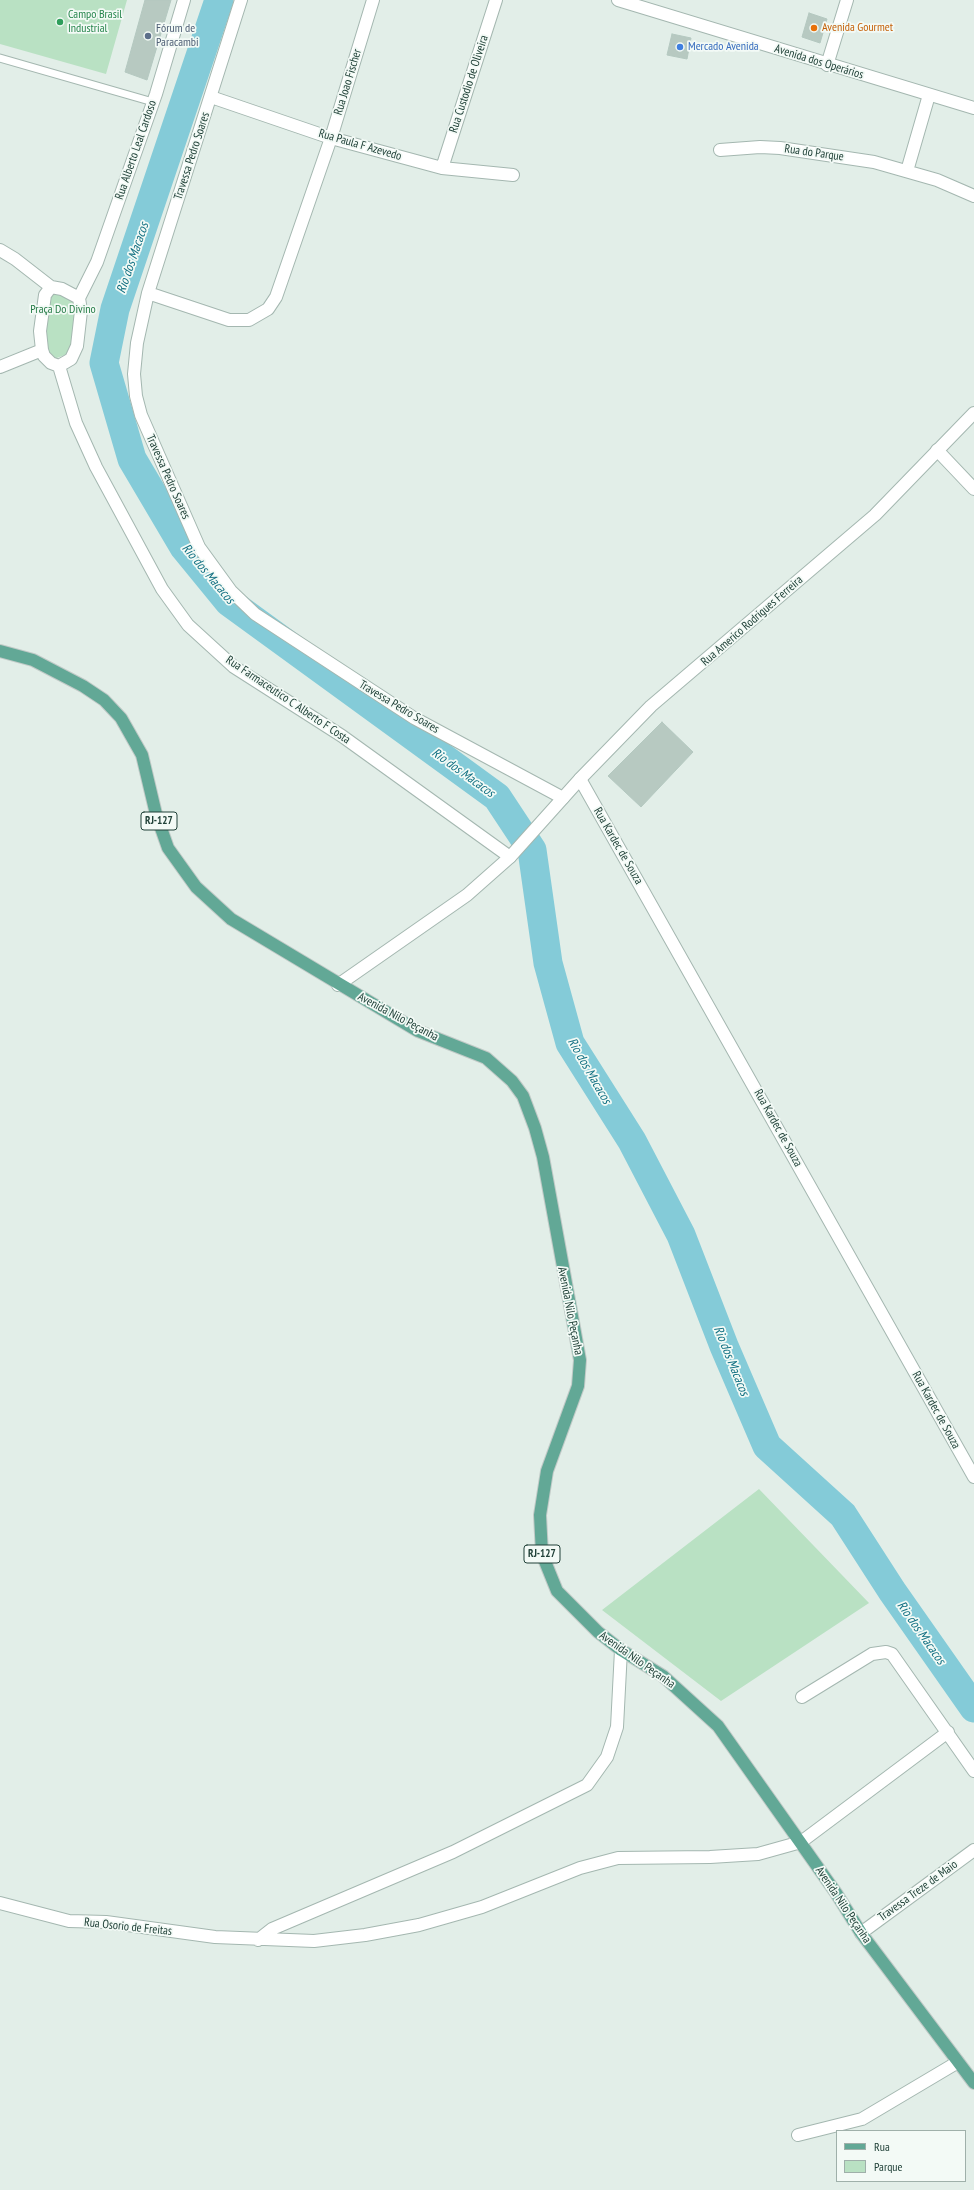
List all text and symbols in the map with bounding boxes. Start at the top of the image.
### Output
place label: Campo Brasil Industrial [68,8,122,36]
marker: Campo Brasil Industrial [55,17,65,27]
place label: Avenida Gourmet [822,21,893,35]
place label: Fórum de Paracambi [156,22,199,50]
marker: Avenida Gourmet [809,23,819,33]
marker: Fórum de Paracambi [143,31,153,41]
street label: Rua Custodio de Oliveira [446,33,492,135]
place label: Mercado Avenida [688,40,759,54]
marker: Mercado Avenida [675,42,685,52]
street label: Avenida dos Operários [773,42,865,82]
street label: Rua Joao Fischer [331,47,365,117]
street label: Rua Alberto Leal Cardoso [112,98,160,202]
street label: Travessa Pedro Soares [171,110,213,202]
street label: Rua Paula F Azevedo [317,126,403,164]
street label: Rua do Parque [783,142,845,164]
water label: Rio dos Macacos [114,221,152,295]
park label: Praça Do Divino [30,303,96,317]
street label: Travessa Pedro Soares [143,432,193,522]
water label: Rio dos Macacos [178,541,238,607]
street label: Rua Americo Rodrigues Ferreira [698,573,806,669]
street label: Rua Farmaceutico C Alberto F Costa [223,653,353,747]
street label: Travessa Pedro Soares [356,677,442,737]
water label: Rio dos Macacos [429,745,497,801]
street label: Rua Kardec de Souza [590,805,646,887]
road number: RJ-127 [141,812,177,830]
street label: Avenida Nilo Peçanha [355,990,441,1044]
water label: Rio dos Macacos [564,1035,614,1107]
street label: Rua Kardec de Souza [751,1087,805,1169]
street label: Avenida Nilo Peçanha [554,1266,586,1356]
water label: Rio dos Macacos [710,1324,752,1398]
street label: Rua Kardec de Souza [909,1369,963,1451]
road number: RJ-127 [524,1545,560,1563]
water label: Rio dos Macacos [894,1598,948,1668]
street label: Avenida Nilo Peçanha [596,1629,678,1691]
street label: Travessa Treze de Maio [876,1857,960,1925]
street label: Avenida Nilo Peçanha [812,1864,874,1946]
street label: Rua Osorio de Freitas [83,1915,173,1939]
legend [836,2130,966,2182]
text: Rua [874,2139,890,2154]
text: Parque [874,2159,903,2174]

